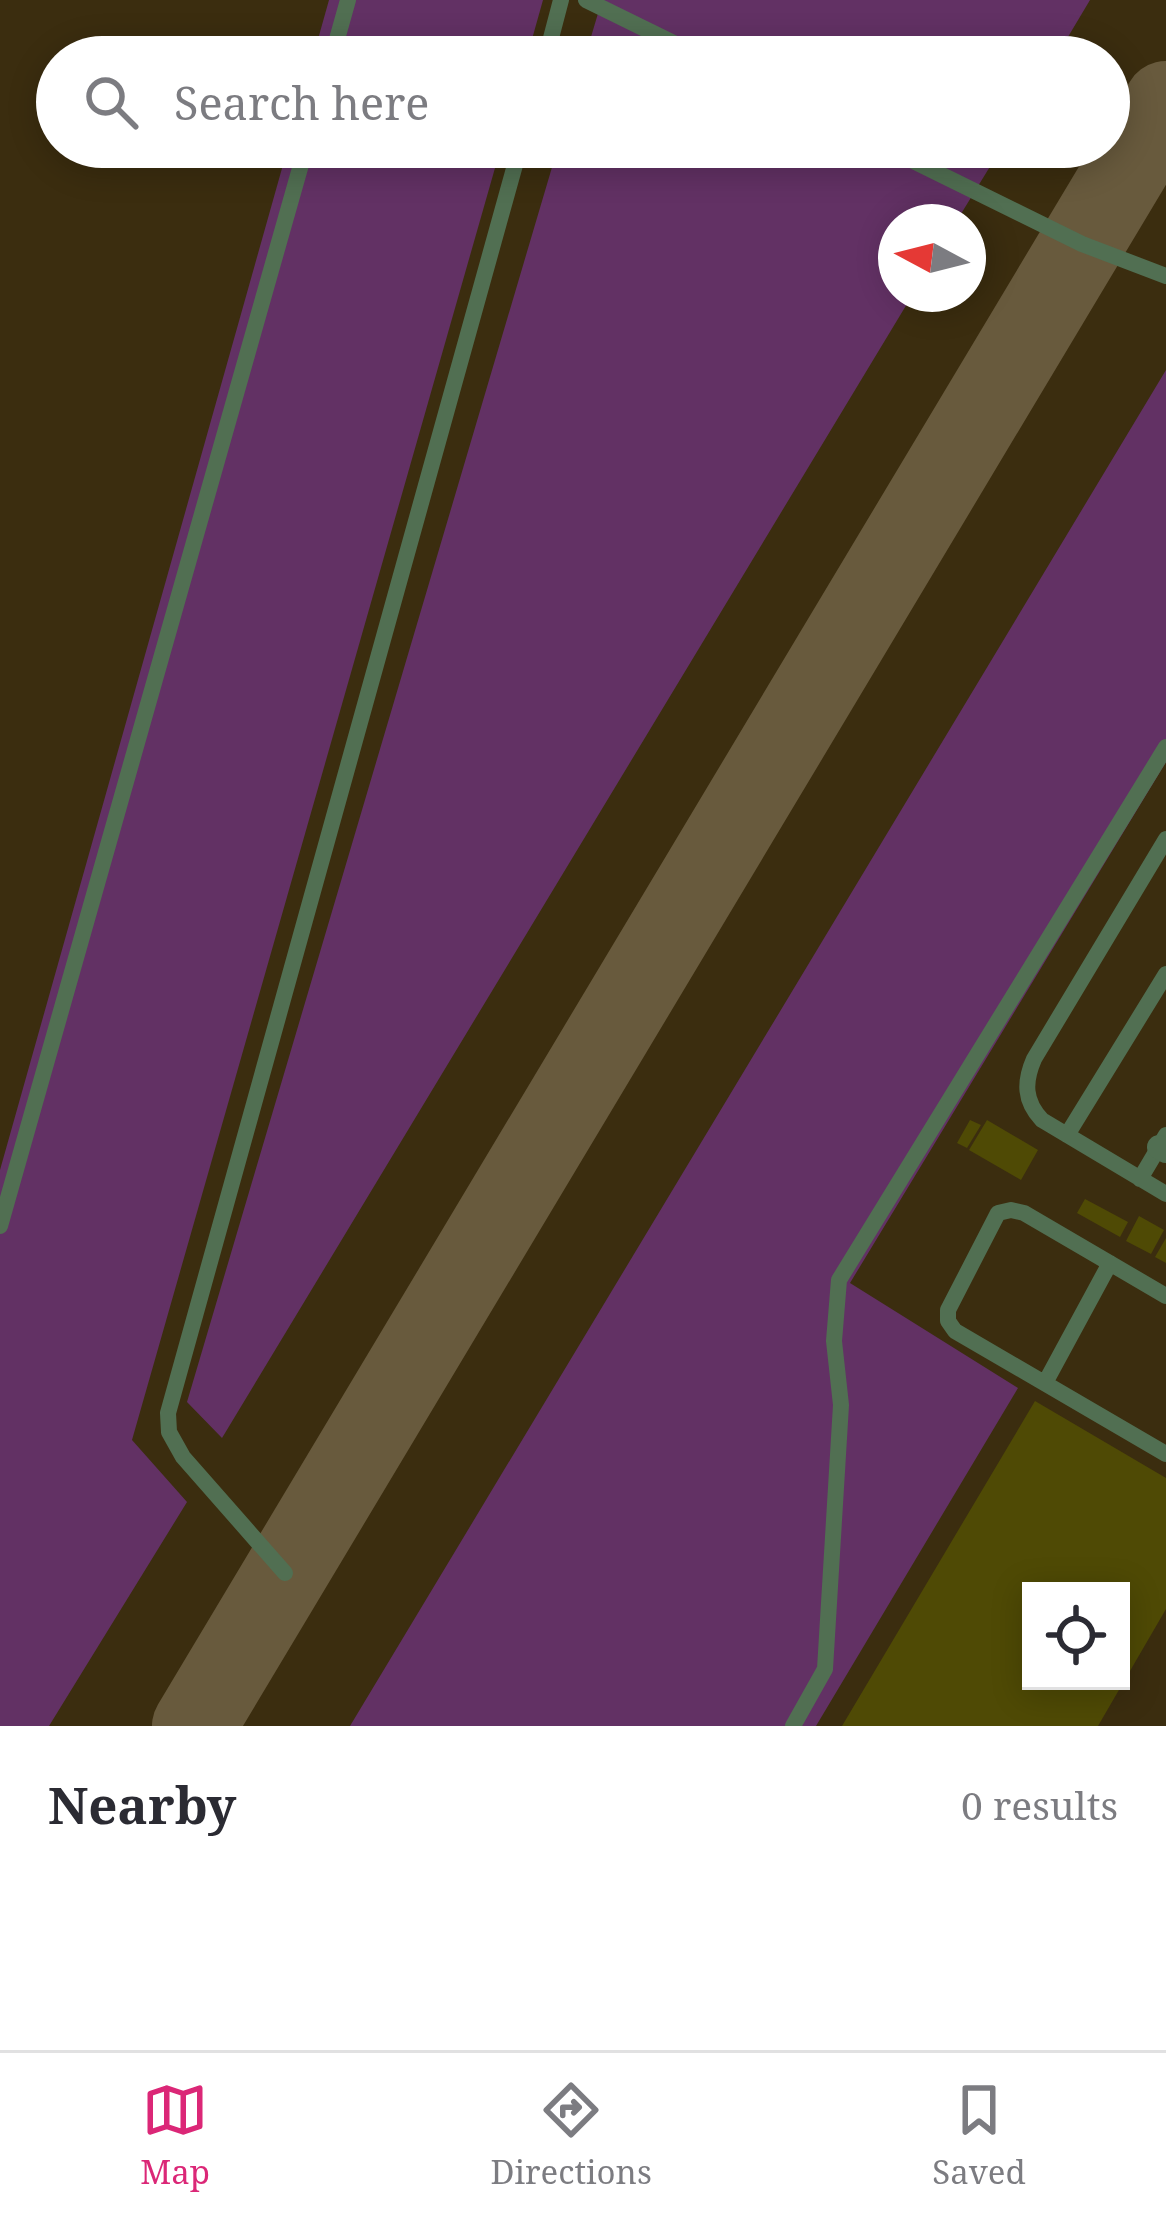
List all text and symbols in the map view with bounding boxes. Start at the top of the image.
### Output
search box [36,36,1130,168]
icon: search [78,69,144,135]
text: Search here [174,72,429,133]
north arrow [878,204,986,312]
map controls [1022,1582,1130,1690]
button: locate [1022,1582,1130,1690]
text: Nearby [48,1769,236,1839]
text: 0 results [961,1778,1118,1831]
tab: Map [140,2077,210,2194]
tab: Directions [490,2077,652,2194]
tab: Saved [932,2077,1026,2194]

